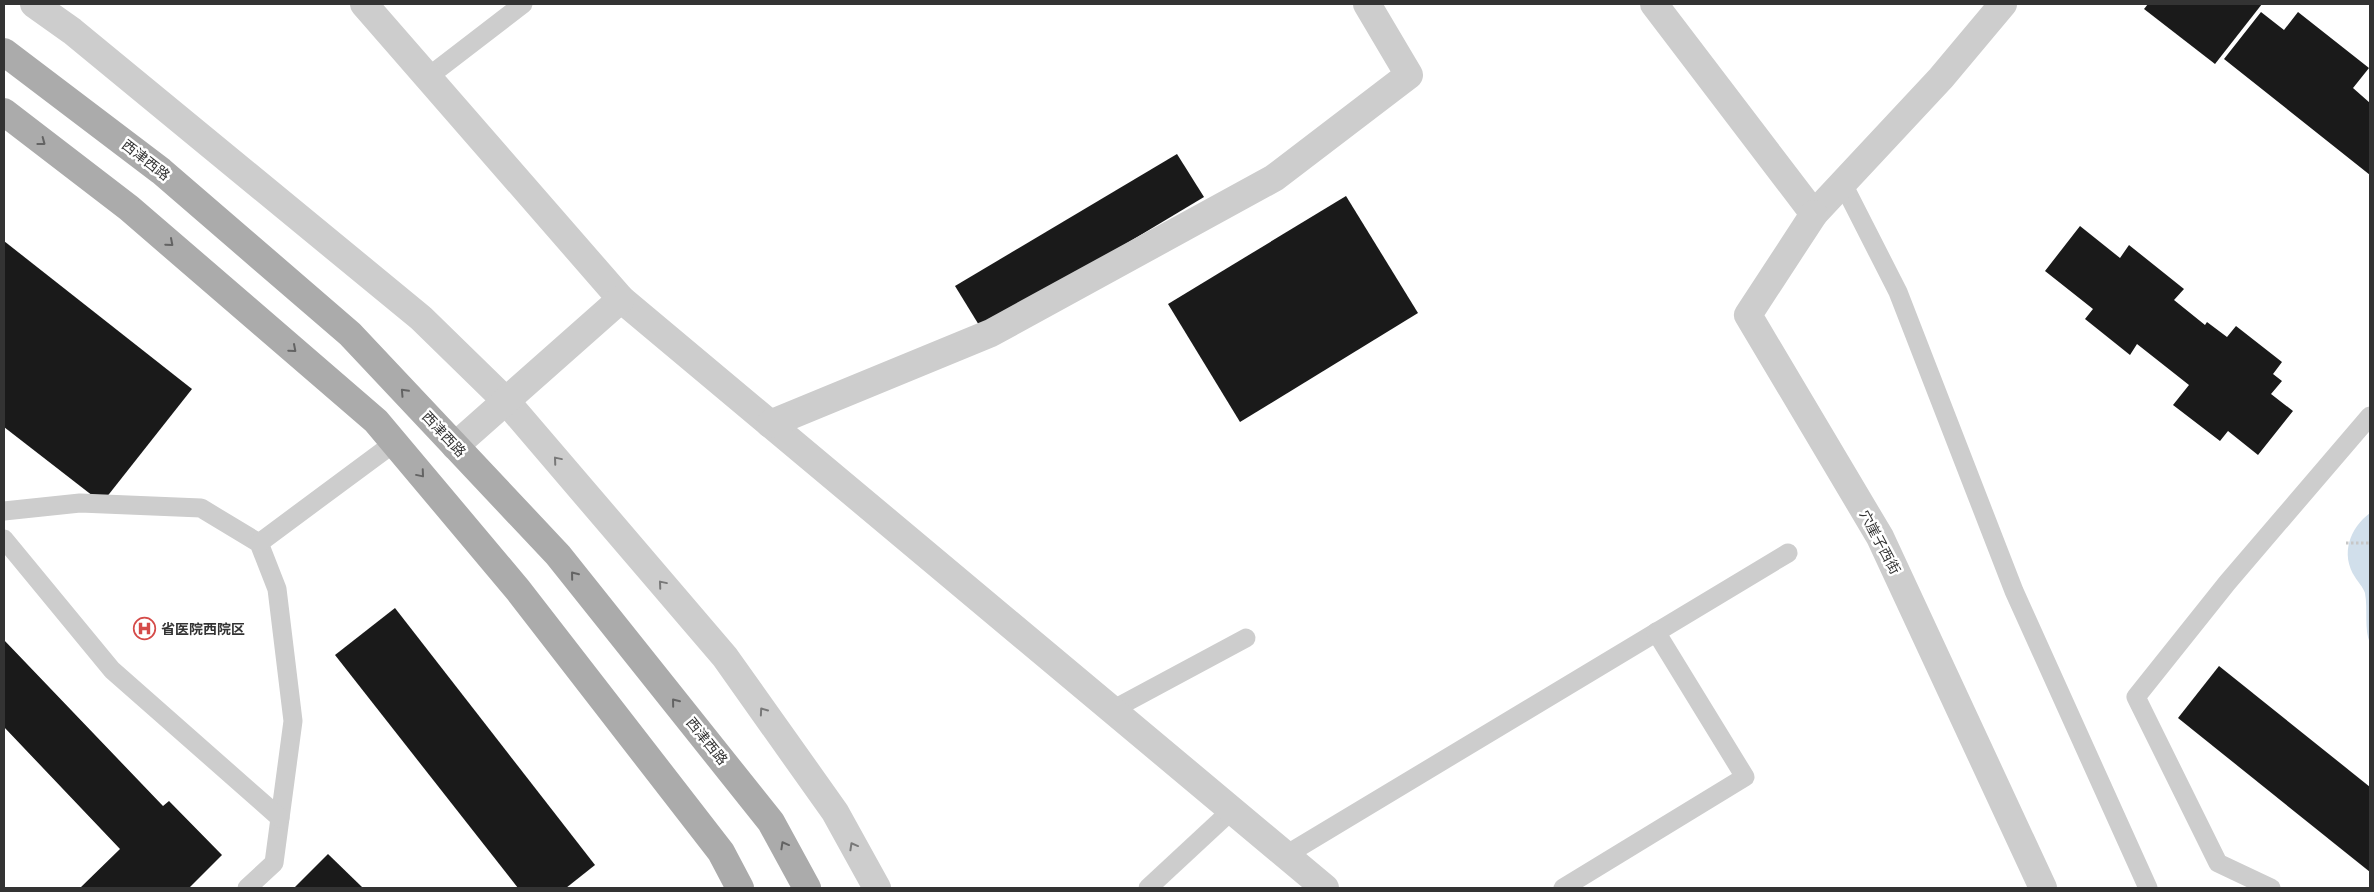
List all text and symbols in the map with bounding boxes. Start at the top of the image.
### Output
street label: 西津西路 [118,135,174,184]
one-way arrow [37,136,46,145]
one-way arrow [164,237,173,246]
one-way arrow [287,343,296,352]
one-way arrow [401,388,410,397]
street label: 西津西路 [418,407,470,461]
one-way arrow [554,457,562,466]
one-way arrow [415,469,424,478]
street label: 穴崖子西街 [1856,506,1905,577]
one-way arrow [571,572,579,581]
one-way arrow [659,580,668,589]
hospital icon: 省医院西院区 [133,617,157,641]
place label: 省医院西院区 [161,619,245,638]
one-way arrow [673,699,681,708]
one-way arrow [760,707,769,717]
street label: 西津西路 [682,713,732,768]
one-way arrow [780,842,790,851]
one-way arrow [850,842,860,851]

